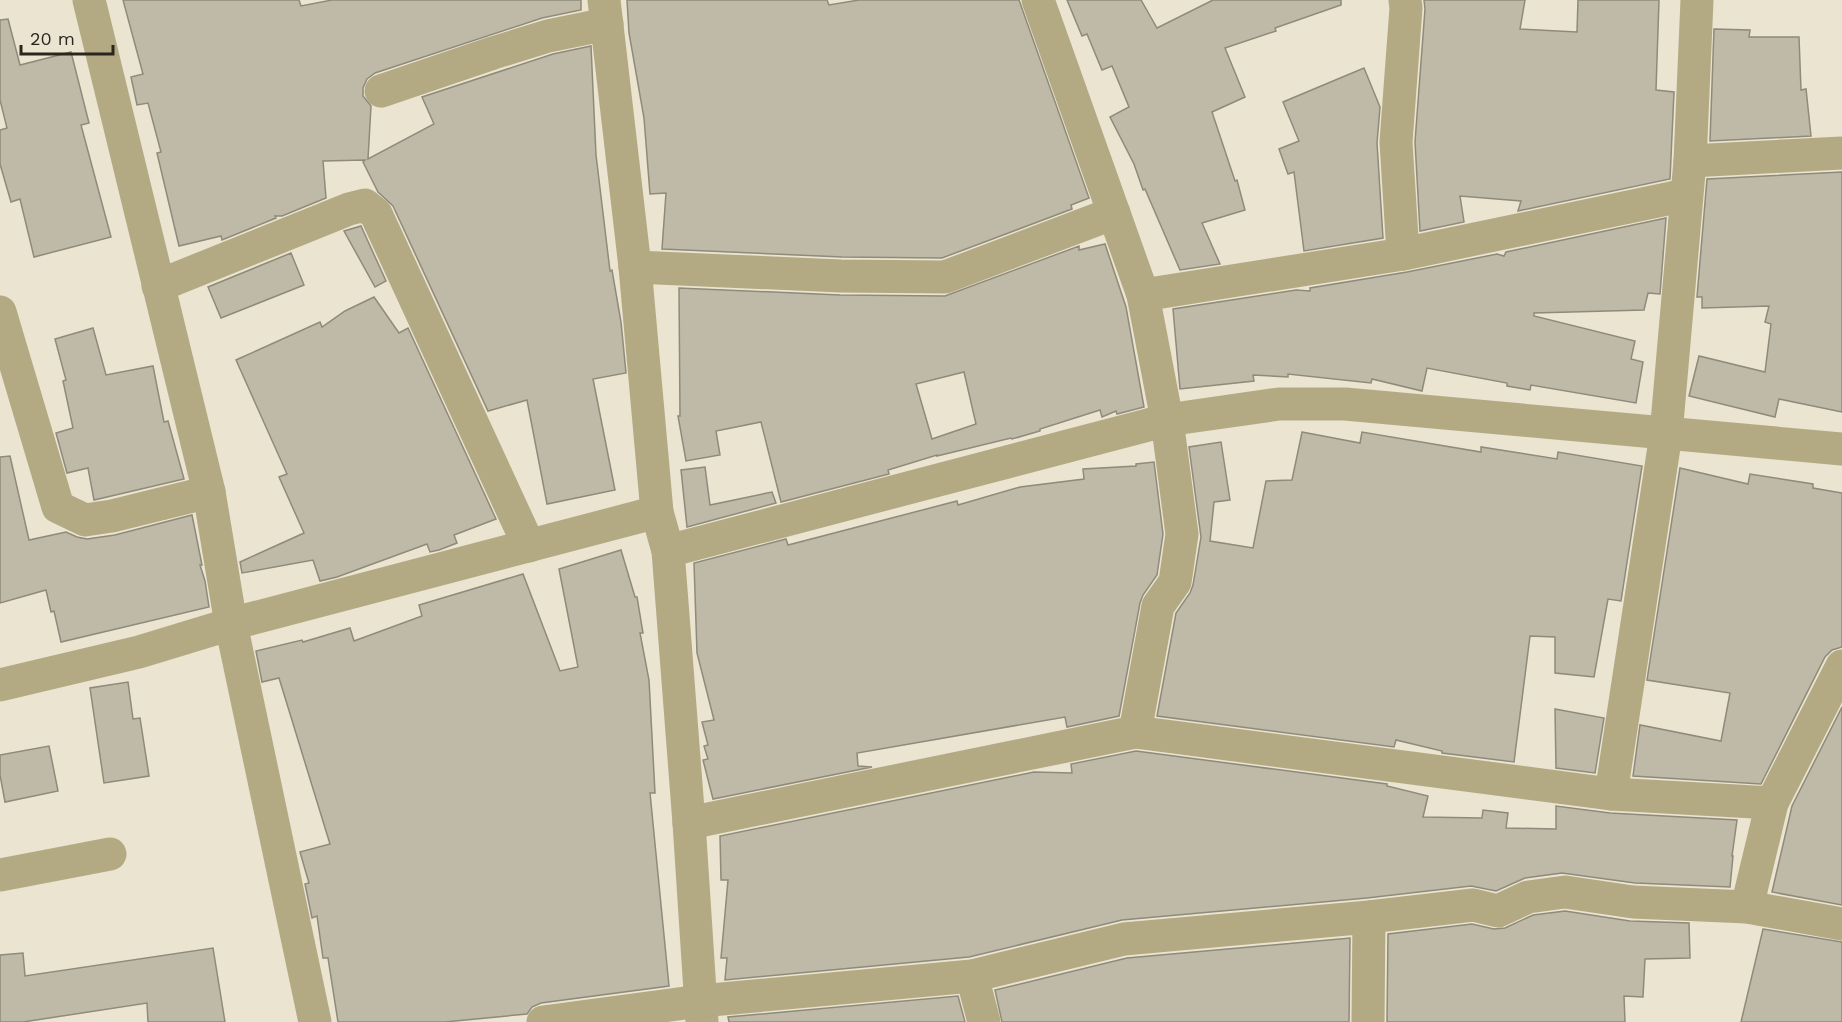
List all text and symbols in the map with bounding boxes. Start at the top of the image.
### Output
scale bar [21,18,112,56]
text: 20 m [30,28,75,49]

